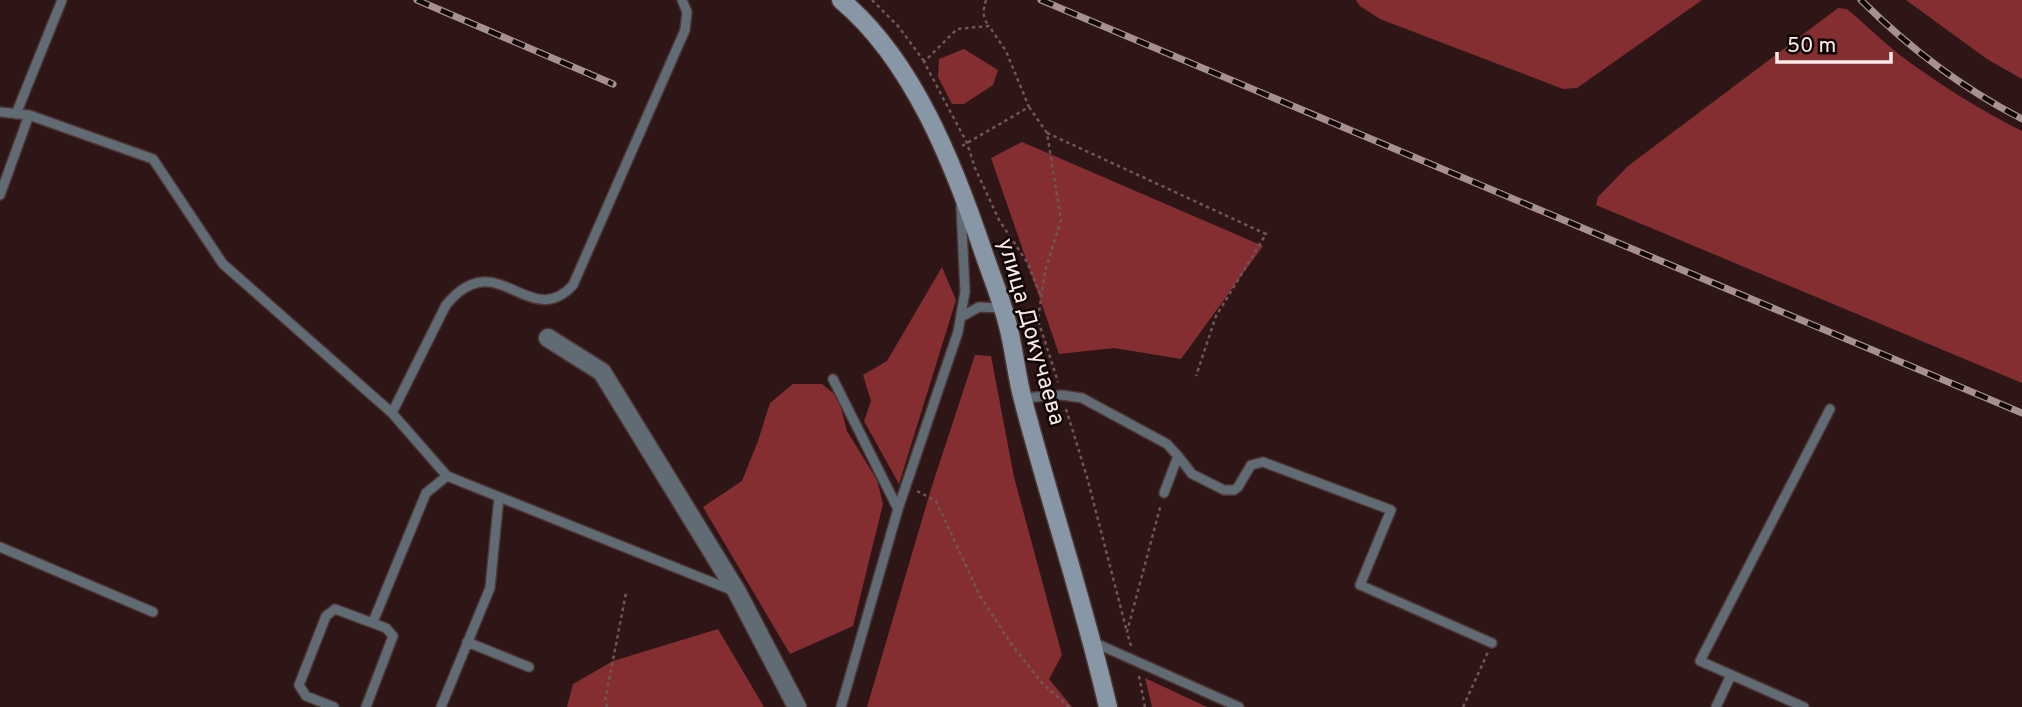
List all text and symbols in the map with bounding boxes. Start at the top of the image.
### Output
scale bar [1777,21,1891,65]
text: 50 m [1787,33,1836,60]
street label: улица Докучаева [989,235,1071,429]

